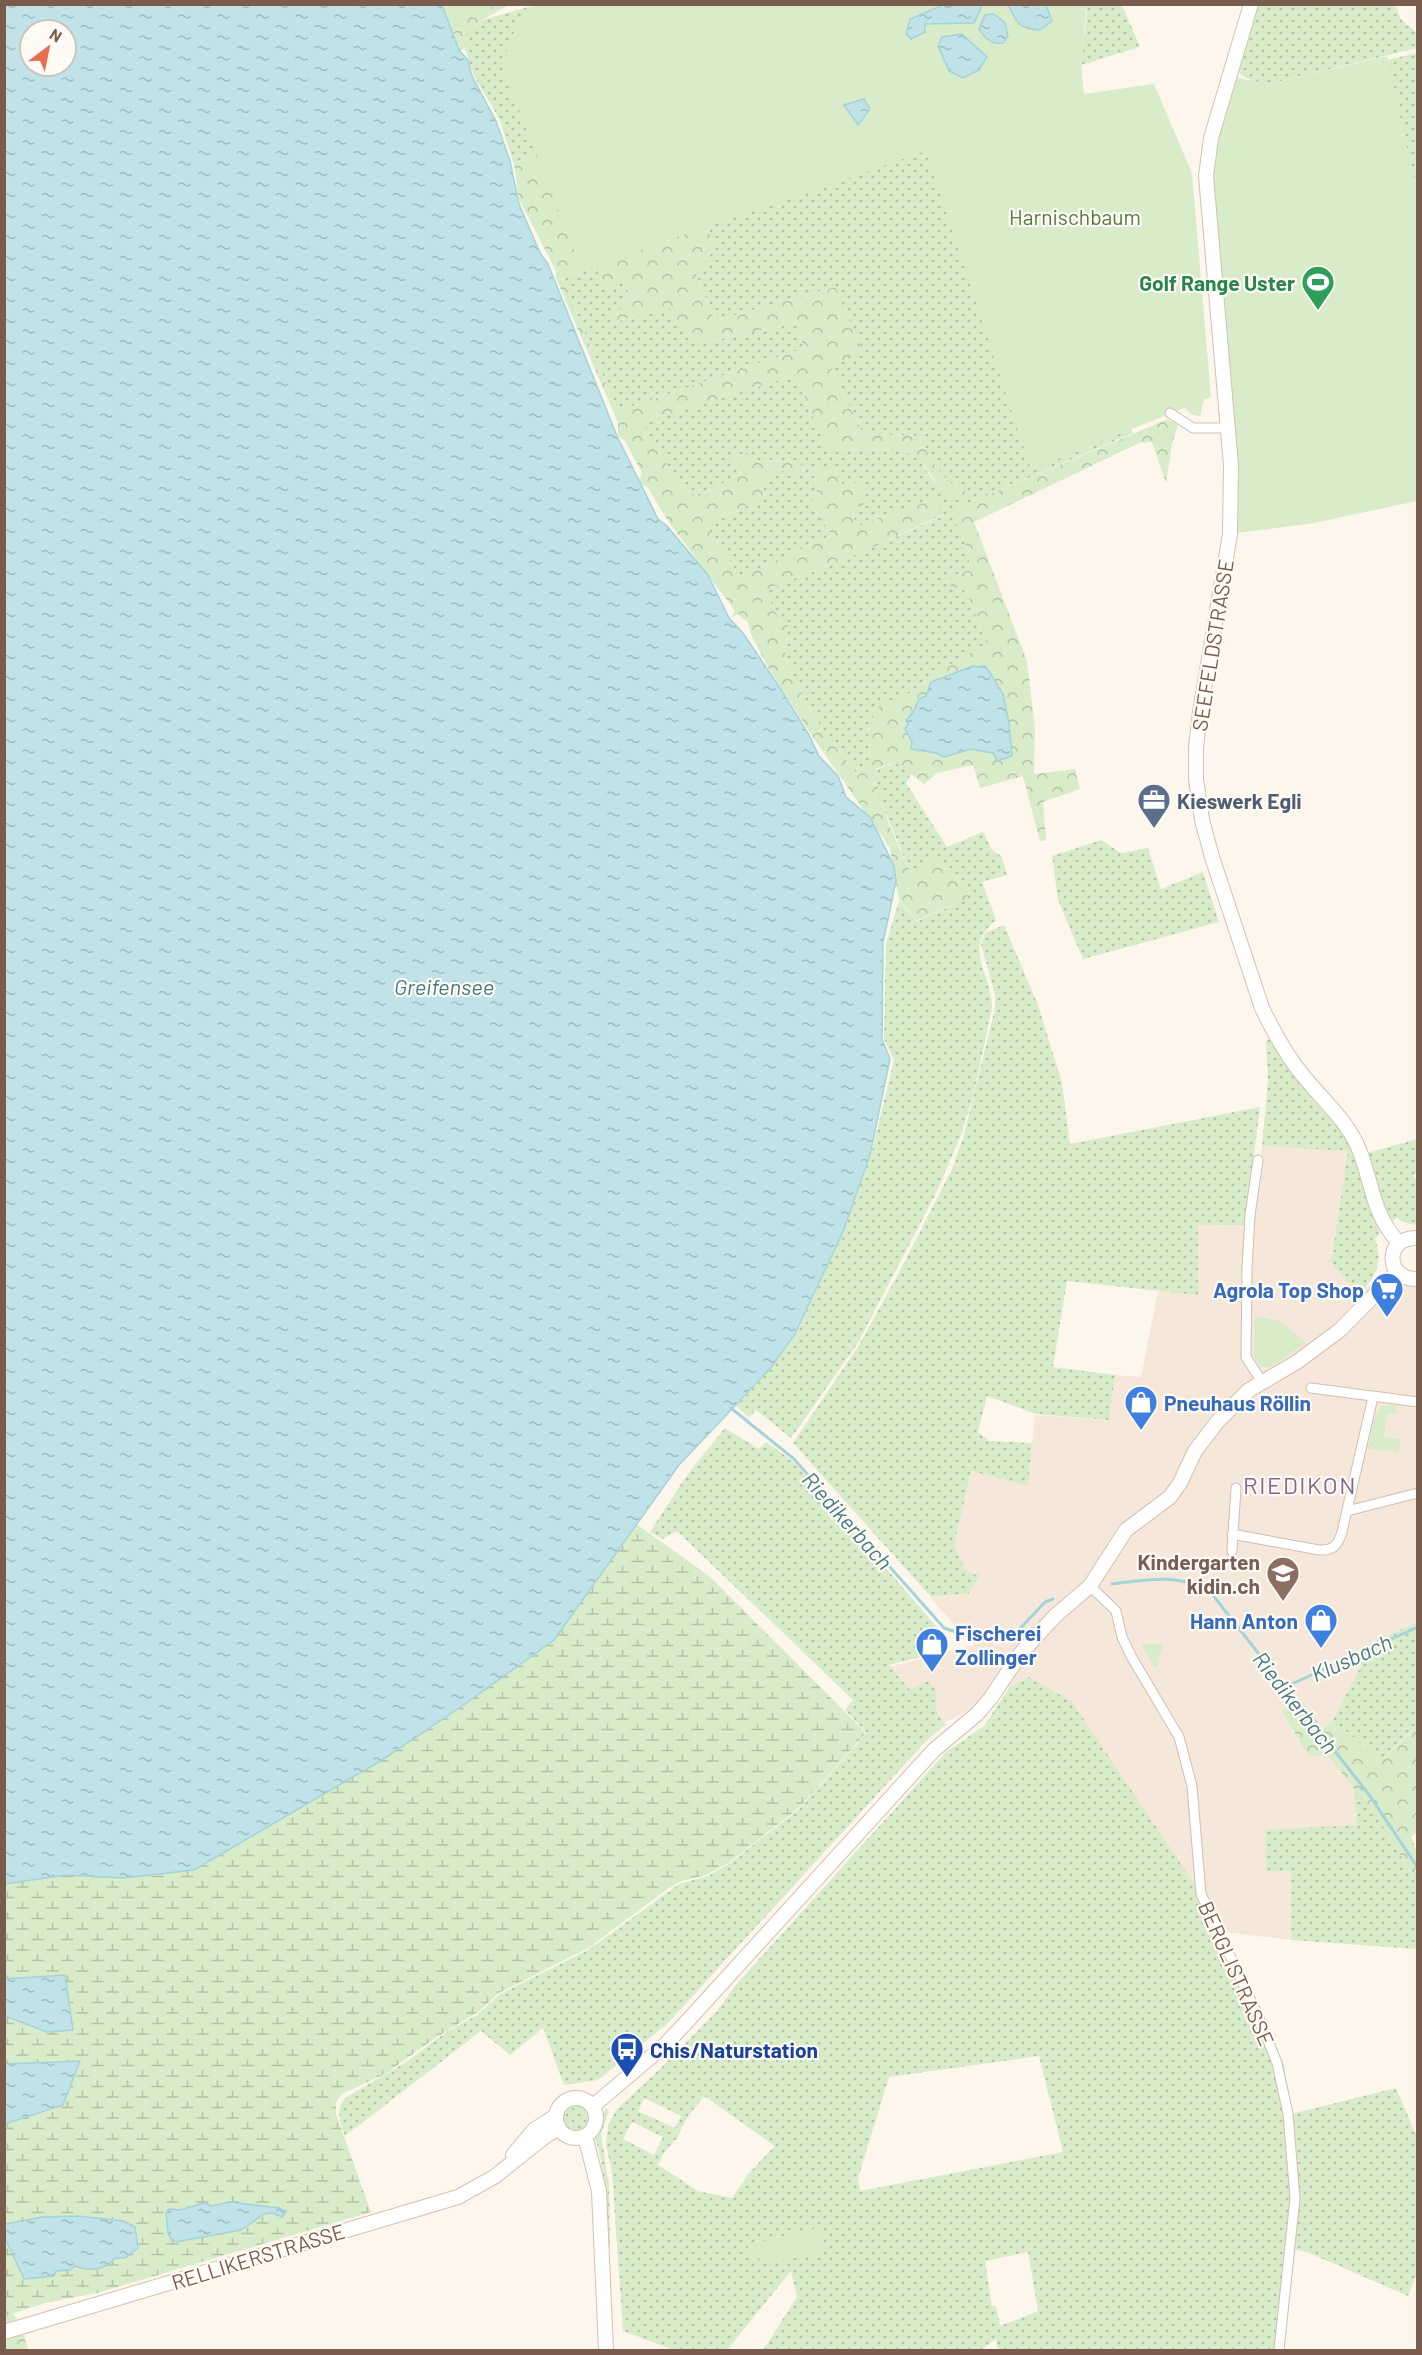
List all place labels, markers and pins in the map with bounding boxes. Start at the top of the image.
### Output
sports icon: Golf Range Uster [1300,264,1336,311]
place label: Golf Range Uster [1139,270,1295,295]
office icon: Kieswerk Egli [1136,782,1172,829]
place label: Kieswerk Egli [1177,788,1302,813]
supermarket icon: Agrola Top Shop [1369,1271,1405,1318]
place label: Agrola Top Shop [1213,1277,1364,1302]
shop icon: Pneuhaus Röllin [1123,1384,1159,1431]
place label: Pneuhaus Röllin [1164,1390,1311,1415]
place label: Kindergarten kidin.ch [1137,1549,1260,1598]
school or university icon: Kindergarten kidin.ch [1265,1555,1301,1602]
shop icon: Hann Anton [1303,1602,1339,1649]
place label: Hann Anton [1190,1608,1298,1633]
place label: Fischerei Zollinger [955,1620,1041,1669]
shop icon: Fischerei Zollinger [914,1626,950,1673]
bus stop icon: Chis/Naturstation [609,2031,645,2078]
place label: Chis/Naturstation [650,2037,818,2062]

